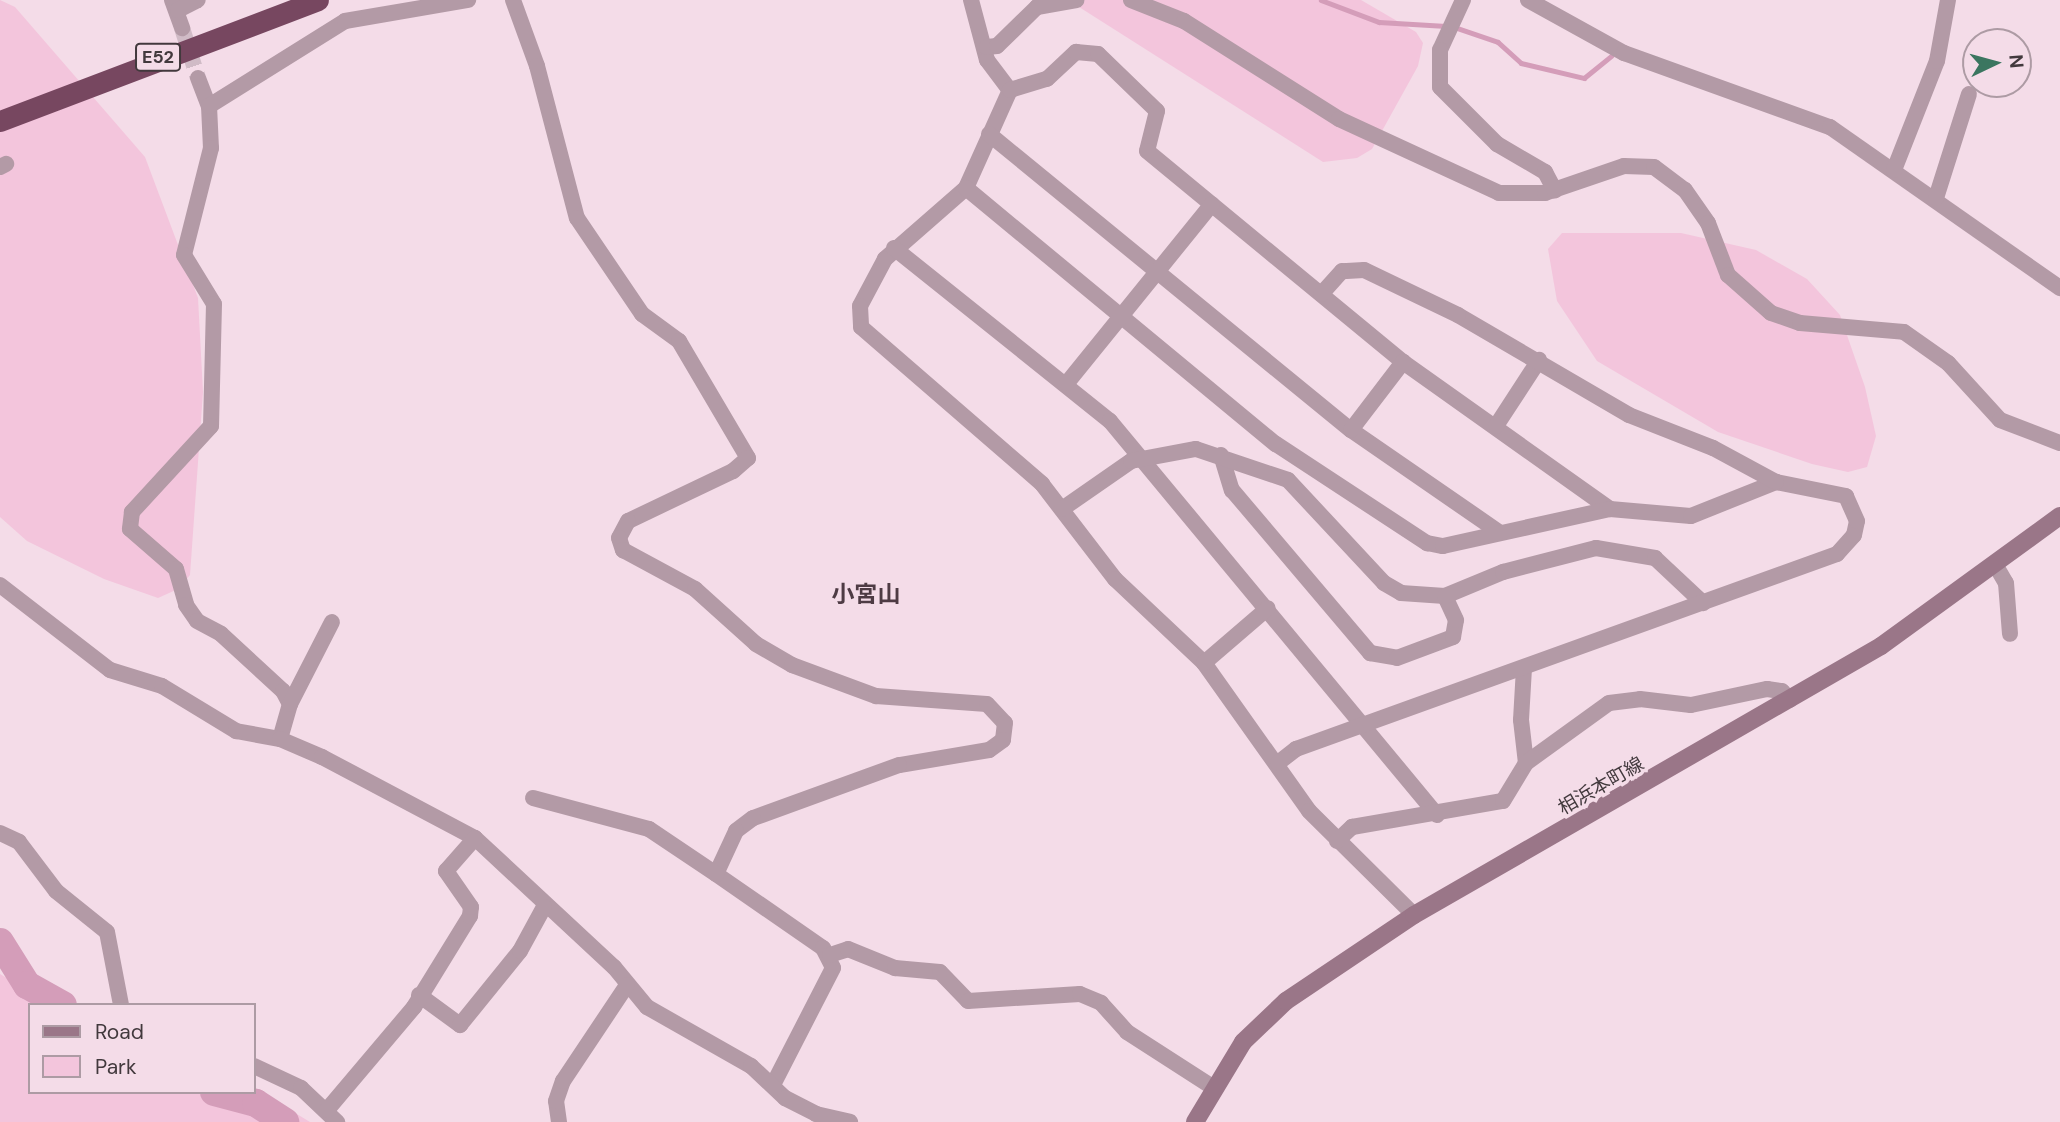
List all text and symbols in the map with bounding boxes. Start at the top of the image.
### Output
north arrow [1962,28,2032,98]
road number: E52 [134,42,182,72]
text: N [2003,53,2029,69]
district label: 小宮山 [832,580,900,608]
street label: 相浜本町線 [1554,752,1648,820]
legend [28,1003,256,1094]
text: Road [95,1018,144,1046]
text: Park [95,1053,136,1081]

